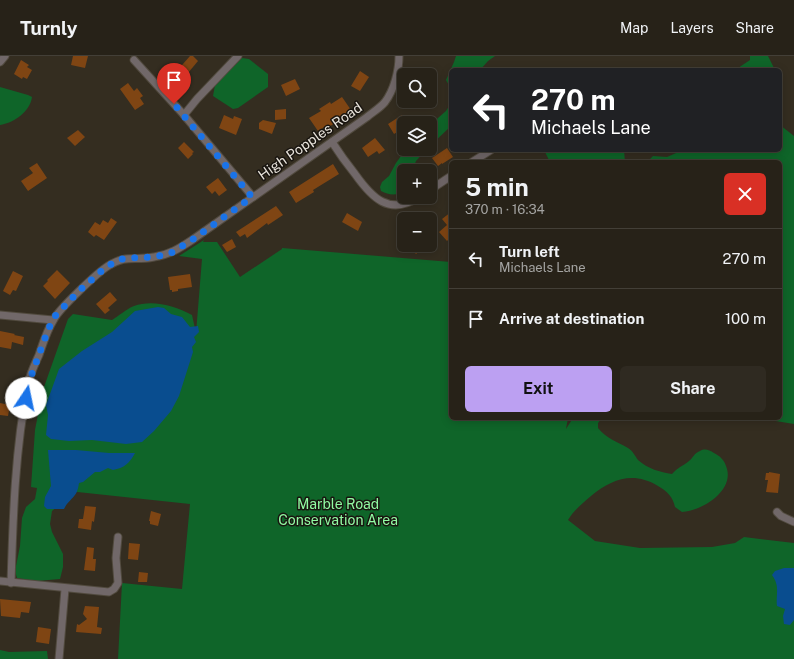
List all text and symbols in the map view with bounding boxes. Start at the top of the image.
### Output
text: Turnly [20,17,77,39]
text: Map [620,20,648,36]
text: Layers [670,20,714,36]
text: Share [736,20,774,36]
pin [157,63,191,104]
map controls [397,68,437,252]
button: search [397,68,437,108]
icon: arrive [163,69,185,91]
text: 270 m [531,83,615,116]
icon: left [465,84,517,136]
street label: High Popples Road [255,99,365,183]
button: layers [397,116,437,156]
text: Michaels Lane [531,117,651,138]
button: + [397,164,437,204]
text: 5 min [465,173,529,201]
button: close [724,173,766,215]
text: 370 m · 16:34 [465,202,545,217]
button: − [397,212,437,252]
text: Turn left [499,243,560,260]
icon: left [465,248,487,270]
text: 270 m [723,250,766,267]
text: Michaels Lane [499,260,586,275]
icon: arrive [465,308,487,330]
text: Arrive at destination [499,310,644,327]
text: 100 m [725,310,766,327]
button: Exit [465,366,612,412]
button: Share [620,366,766,412]
position arrow [5,377,47,419]
park label: Marble Road Conservation Area [278,496,398,528]

